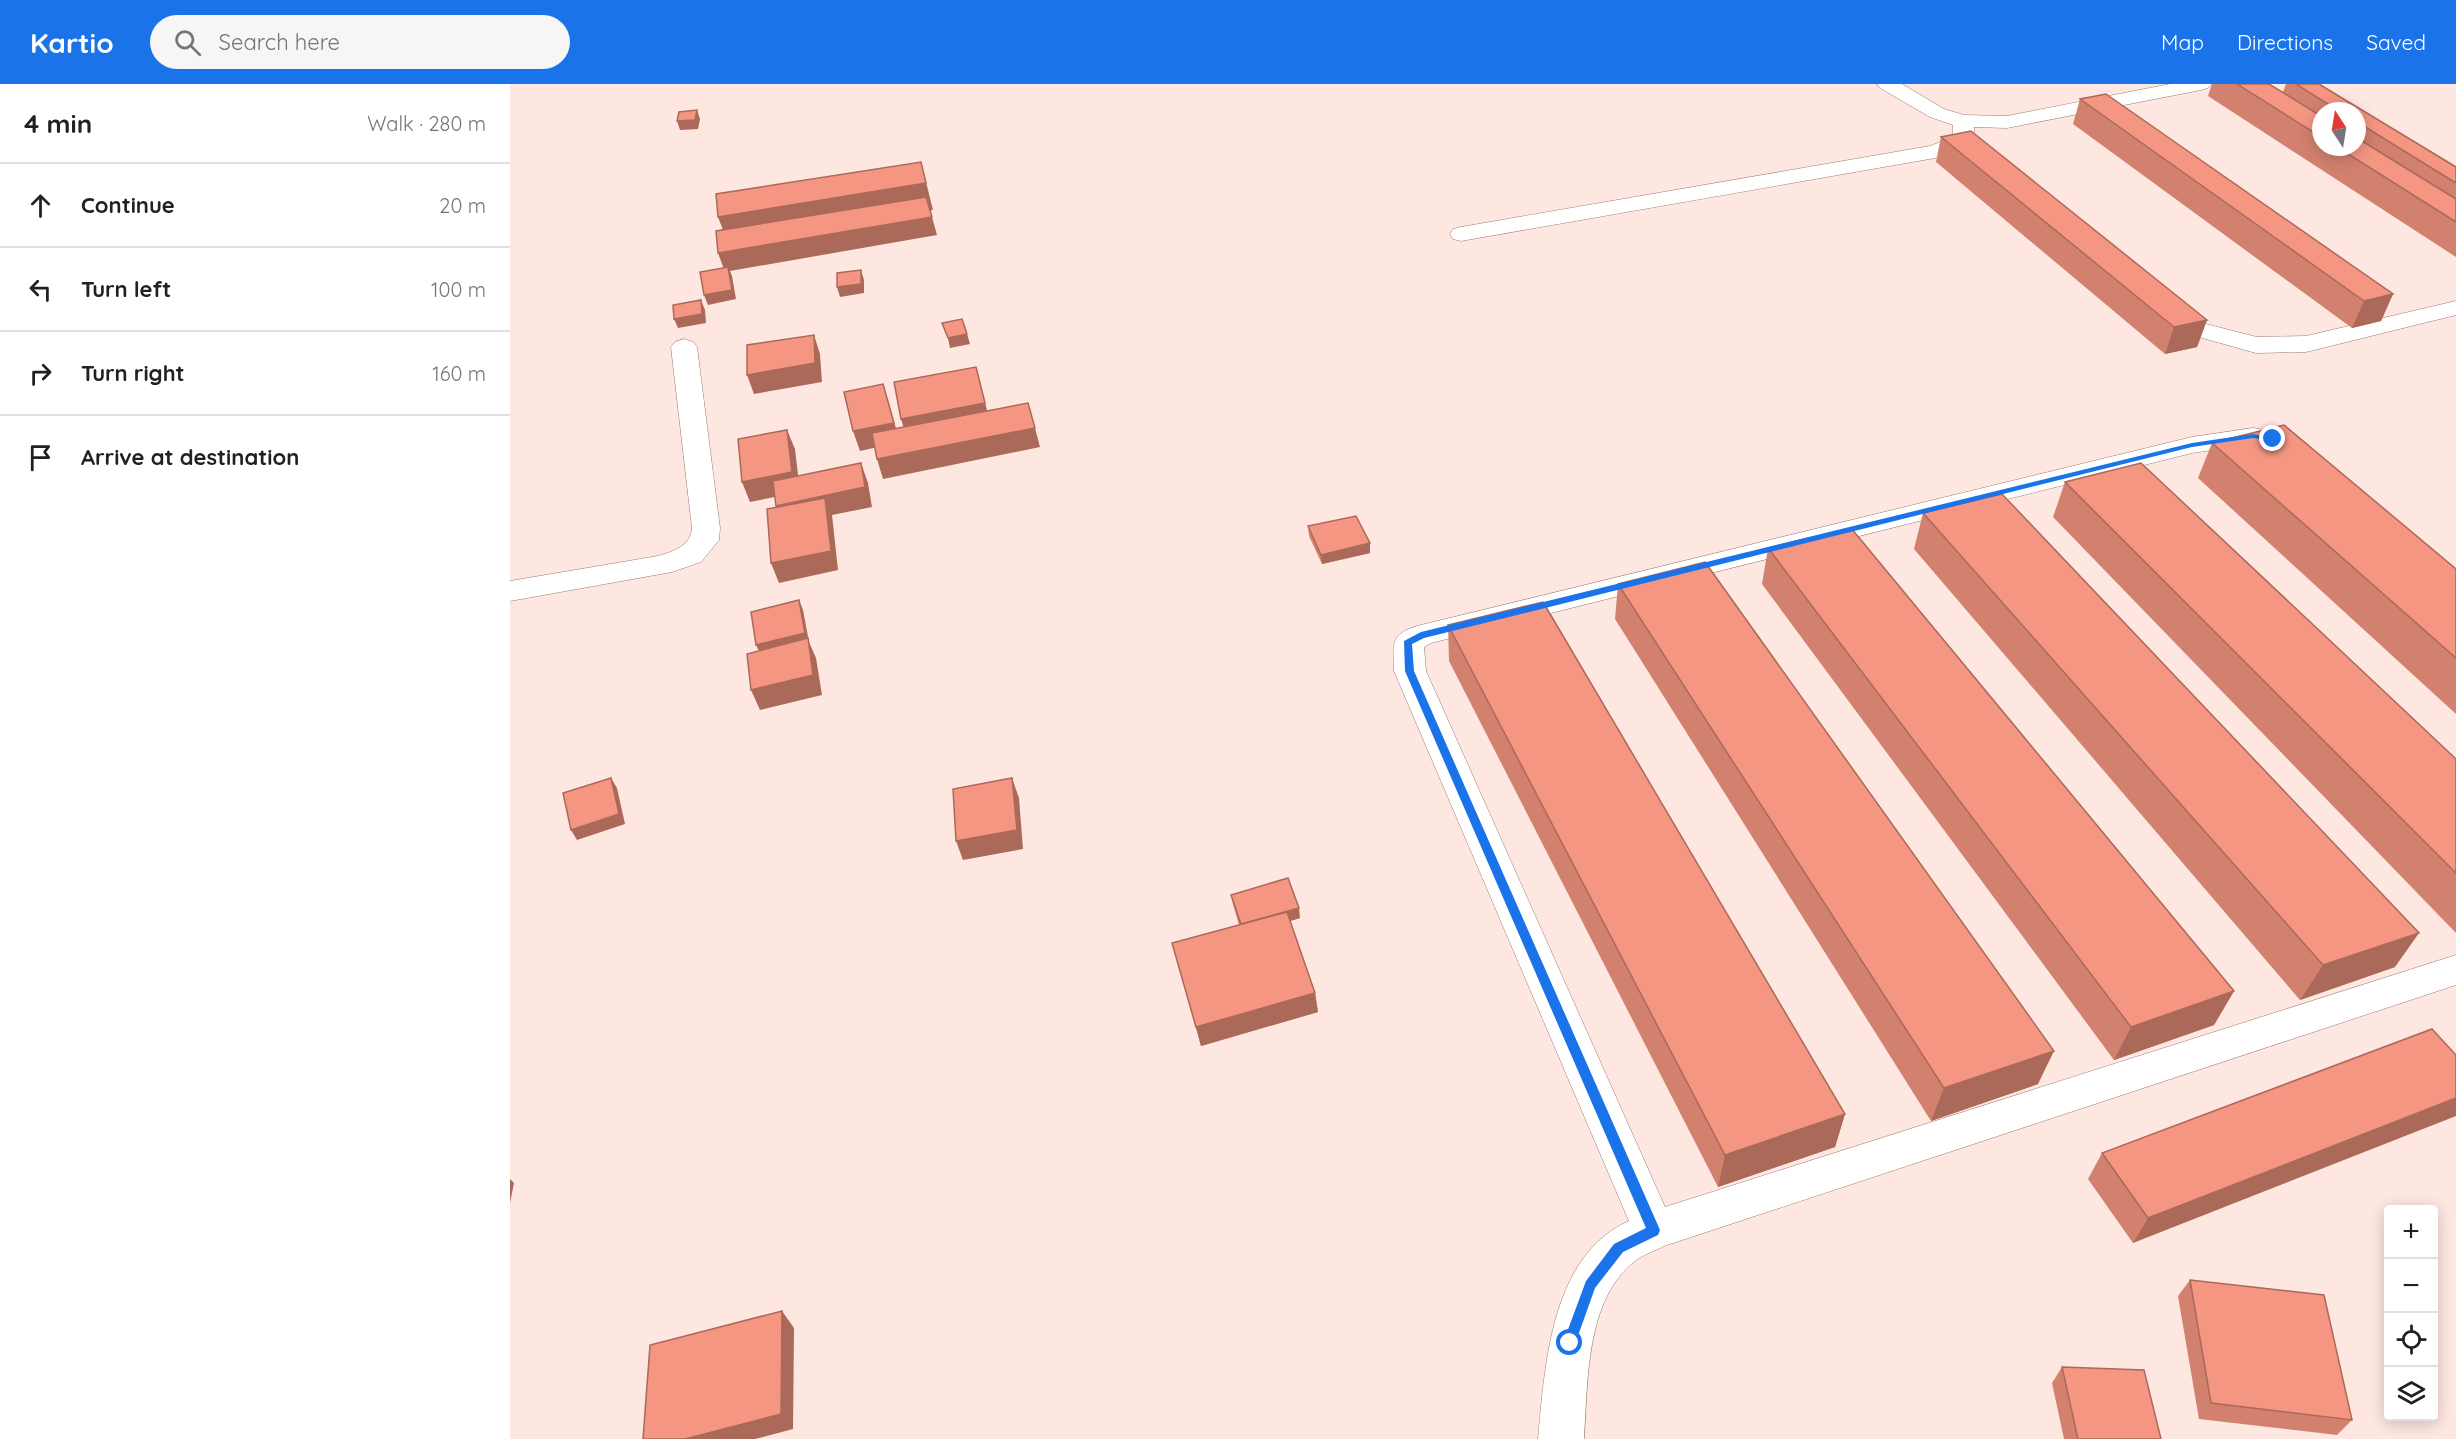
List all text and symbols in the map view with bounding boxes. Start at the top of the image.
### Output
search box [150,15,570,69]
text: Kartio [30,25,114,60]
icon: search [171,26,204,59]
text: Search here [219,28,340,56]
text: Map [2161,29,2204,55]
text: Directions [2237,29,2333,55]
text: Saved [2366,29,2426,55]
north arrow [2312,102,2366,156]
text: 4 min [24,107,92,140]
text: Walk · 280 m [367,111,486,136]
icon: ahead [24,189,57,222]
text: Continue [81,191,175,219]
text: 20 m [439,193,486,218]
icon: left [24,273,57,306]
text: Turn left [81,275,171,303]
text: 100 m [431,277,486,302]
icon: right [24,357,57,390]
text: Turn right [81,359,185,387]
text: 160 m [432,361,486,386]
route end [2259,425,2285,451]
icon: arrive [24,441,57,474]
text: Arrive at destination [81,443,299,471]
map controls [2384,1205,2438,1421]
button: + [2384,1205,2438,1259]
button: − [2384,1259,2438,1313]
button: locate [2384,1313,2438,1367]
route start [1556,1329,1582,1355]
button: layers [2384,1367,2438,1421]

